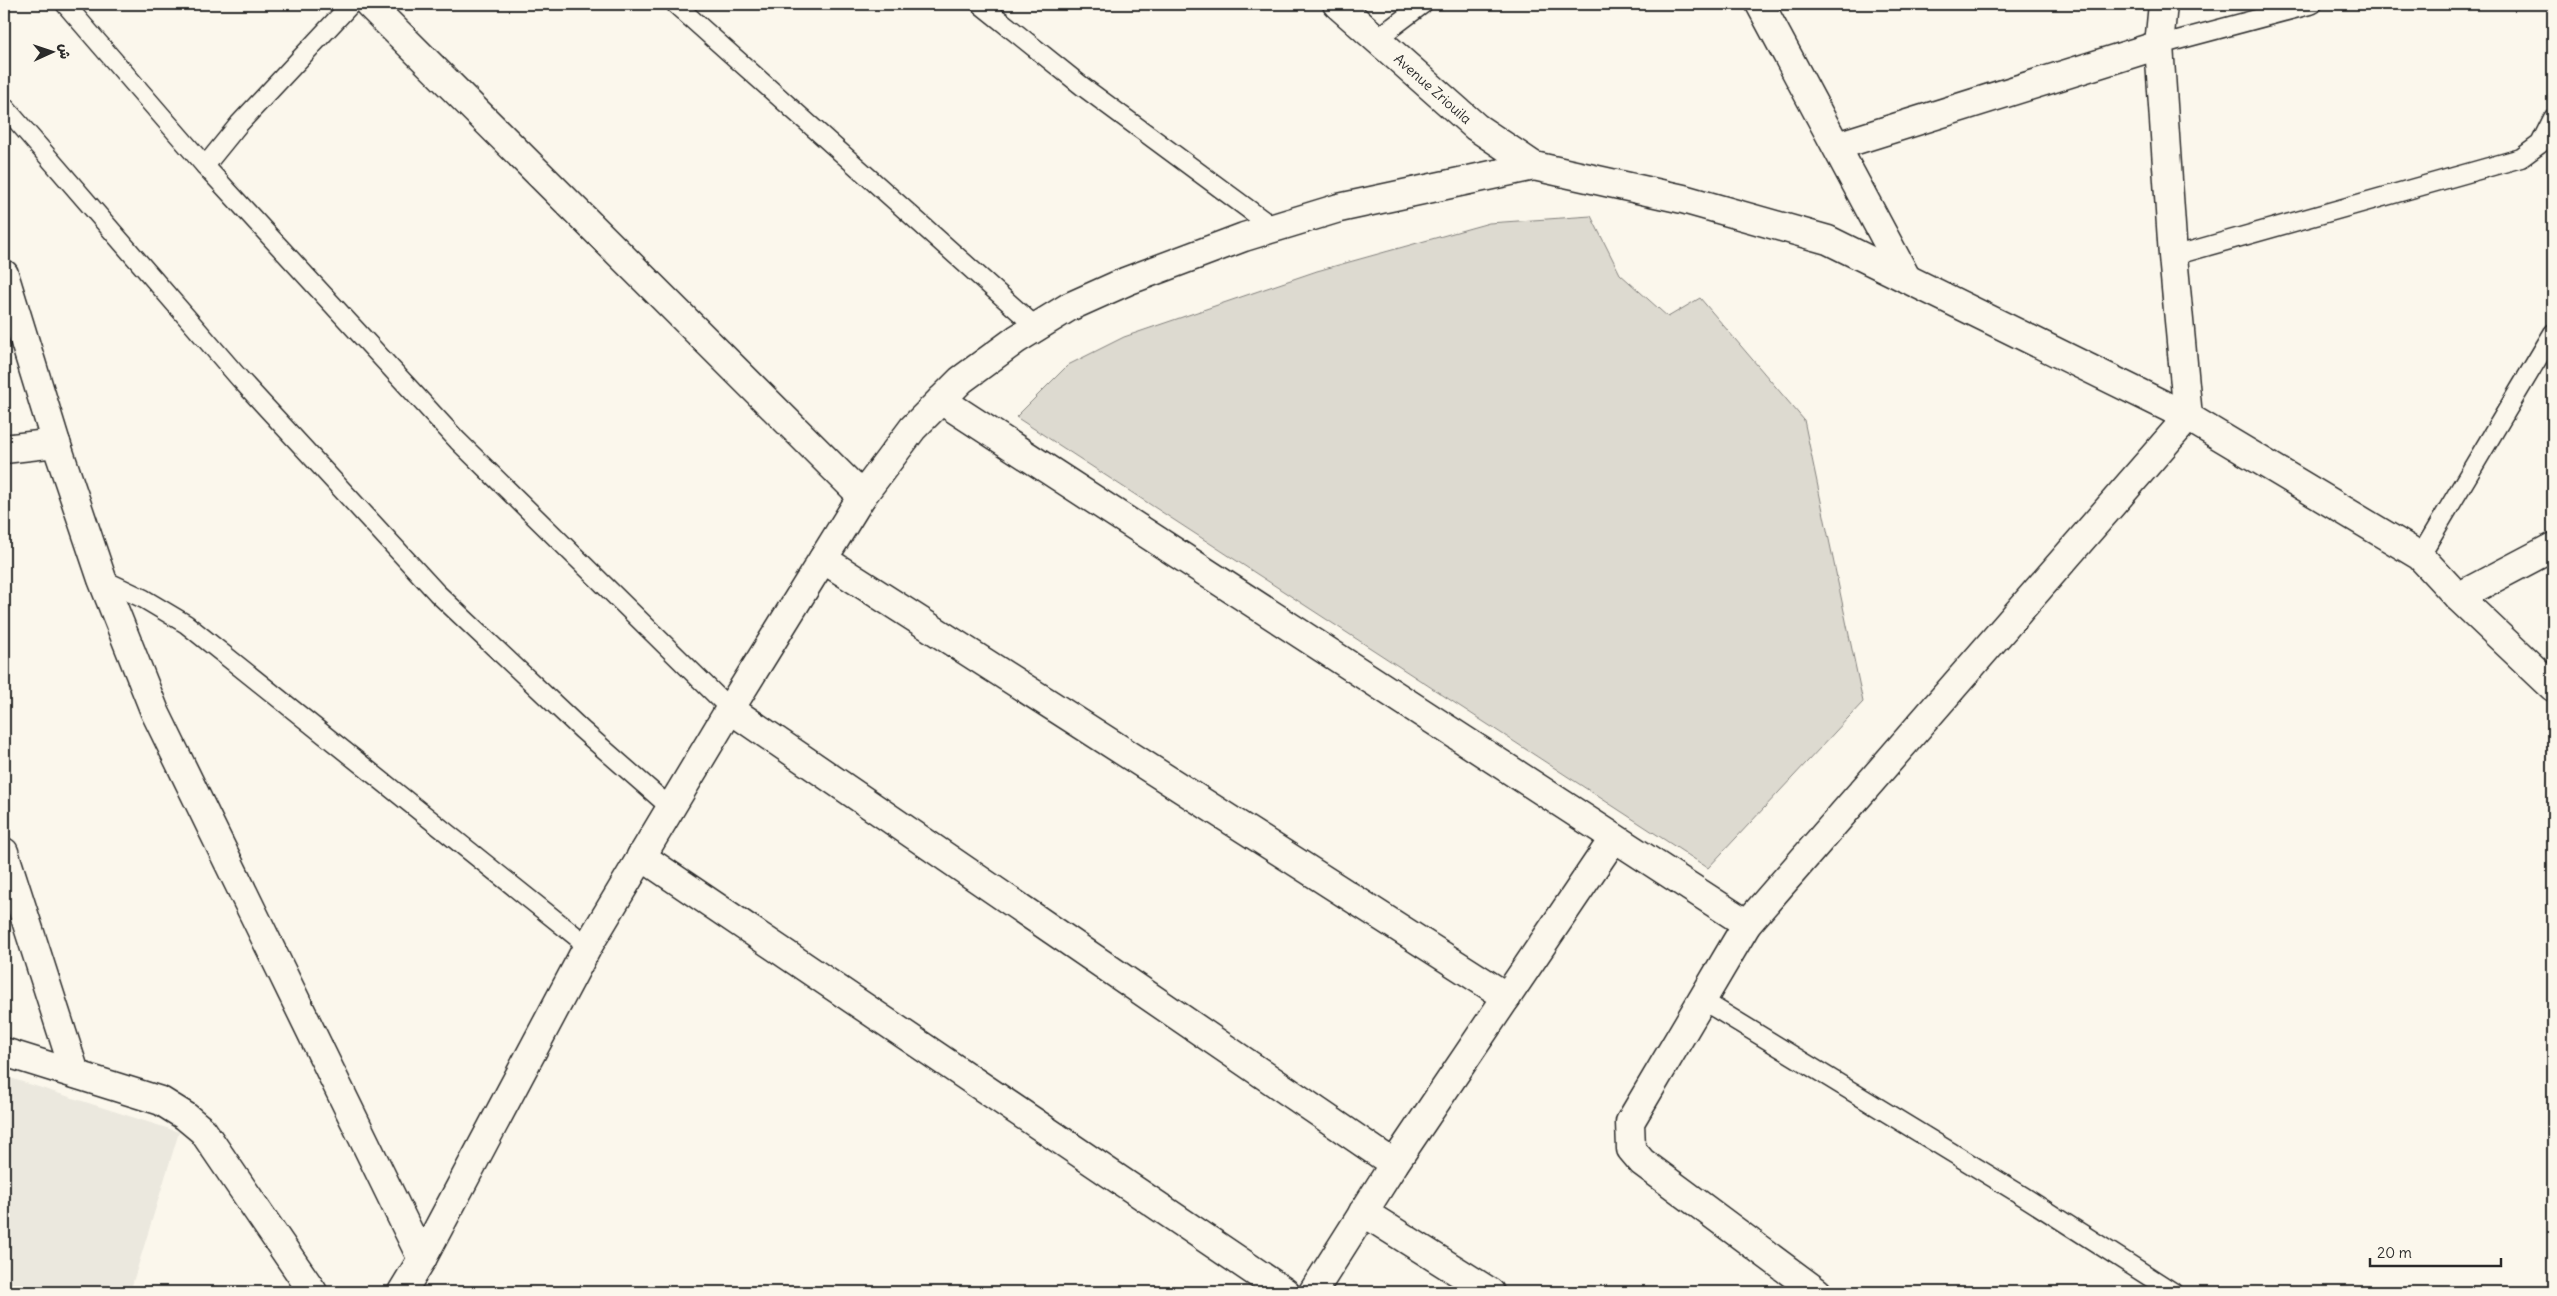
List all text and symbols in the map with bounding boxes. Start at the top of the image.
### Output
north arrow [28,28,78,78]
text: ش [56,43,74,59]
street label: Avenue Zriouila [1390,50,1475,128]
scale bar [2370,1236,2501,1268]
text: 20 m [2377,1243,2412,1262]

